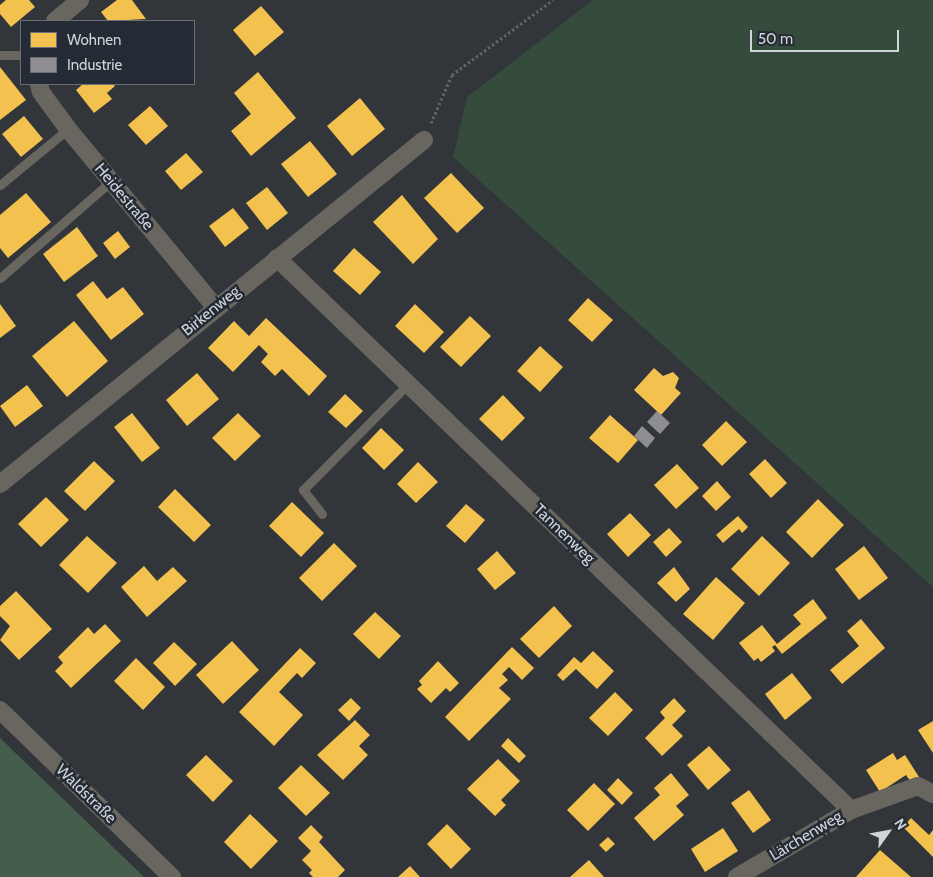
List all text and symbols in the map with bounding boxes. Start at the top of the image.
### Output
legend [20,20,195,85]
scale bar [753,20,902,52]
text: 50 m [758,30,793,48]
text: Wohnen [67,31,121,49]
text: Industrie [67,56,122,74]
street label: Heidestraße [90,160,158,234]
street label: Birkenweg [178,282,244,340]
street label: Tannenweg [529,500,599,568]
street label: Waldstraße [52,760,120,828]
street label: Lärchenweg [766,807,846,865]
north arrow [863,807,913,857]
text: N [890,815,911,833]

